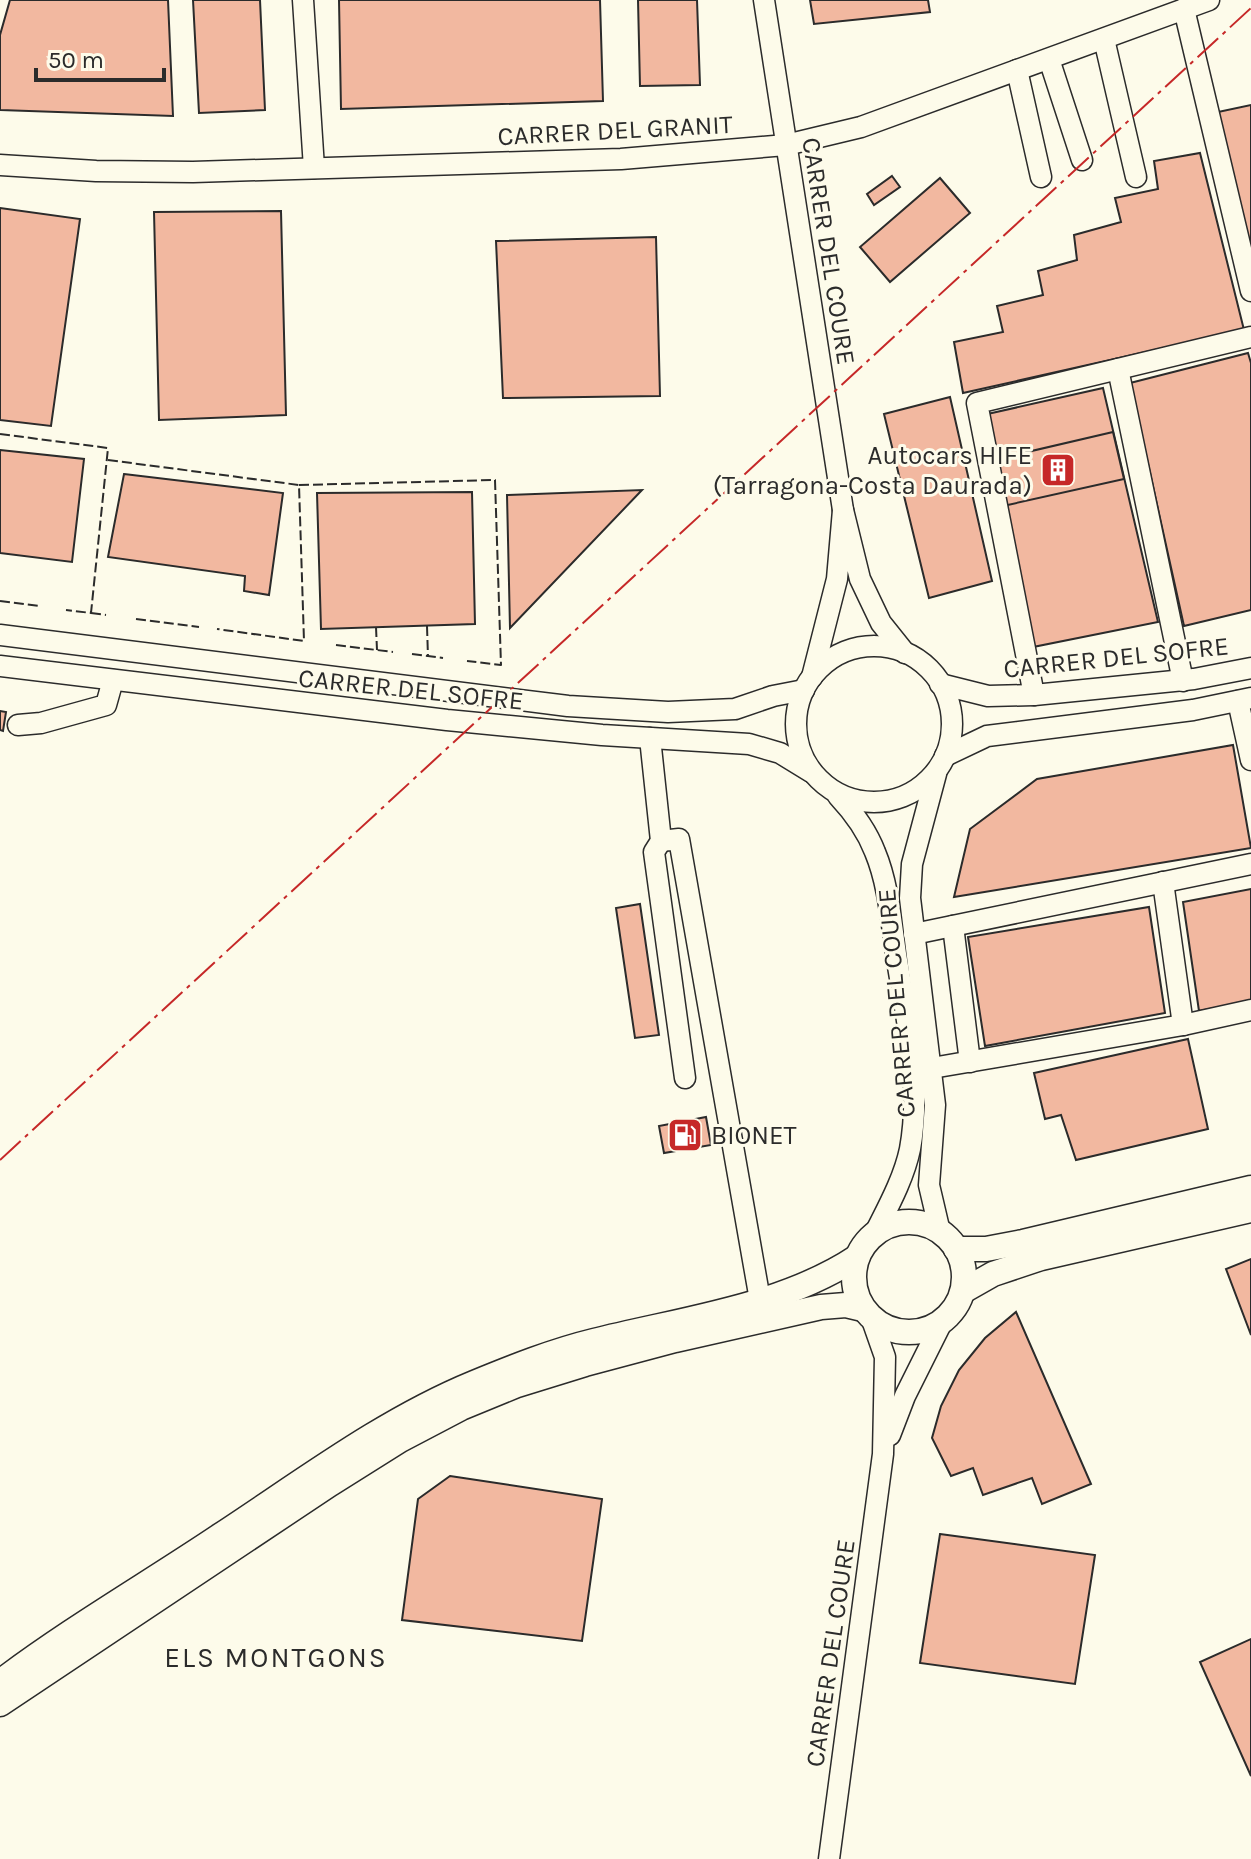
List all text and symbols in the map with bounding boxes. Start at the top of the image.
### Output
scale bar [36,32,164,82]
text: 50 m [48,46,104,74]
street label: CARRER DEL GRANIT [497,109,733,152]
street label: CARRER DEL COURE [795,135,862,367]
place label: Autocars HIFE (Tarragona-Costa Daurada) [713,440,1032,501]
building icon: Autocars HIFE (Tarragona-Costa Daurada) [1039,451,1077,489]
street label: CARRER DEL SOFRE [1002,630,1230,685]
street label: CARRER DEL SOFRE [297,662,525,717]
street label: CARRER DEL COURE [871,887,922,1119]
fuel station icon: BIONET [666,1116,704,1154]
place label: BIONET [711,1120,797,1151]
street label: CARRER DEL COURE [799,1537,862,1769]
district label: ELS MONTGONS [164,1641,388,1674]

